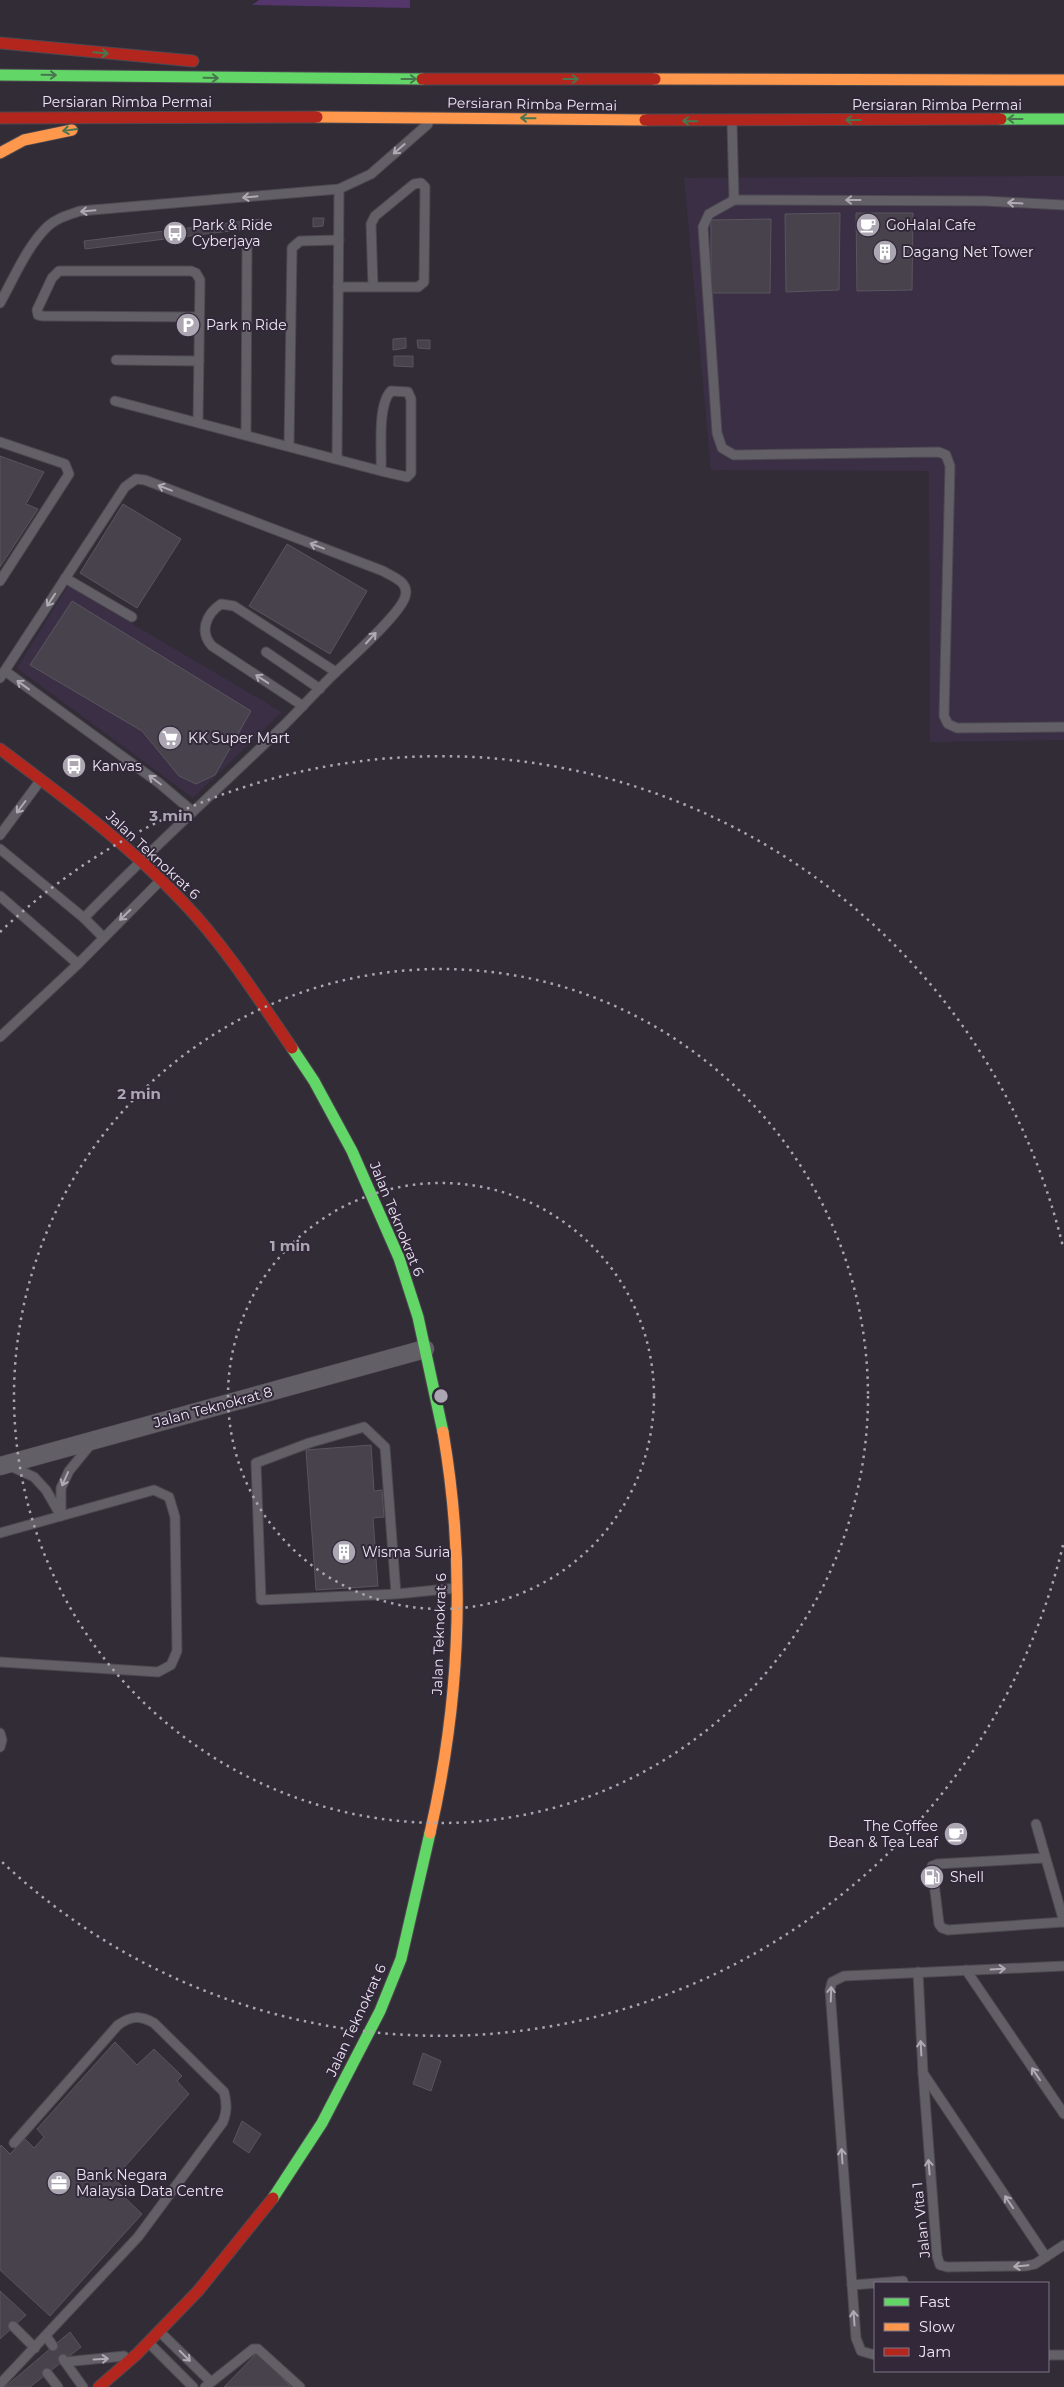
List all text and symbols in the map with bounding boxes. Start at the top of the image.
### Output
one-way arrow [92,48,108,58]
one-way arrow [40,71,56,80]
one-way arrow [202,73,219,83]
one-way arrow [400,74,416,84]
one-way arrow [562,74,579,84]
street label: Persiaran Rimba Permai [42,93,212,111]
street label: Persiaran Rimba Permai [447,94,617,114]
street label: Persiaran Rimba Permai [852,96,1022,114]
one-way arrow [520,114,536,123]
one-way arrow [1008,114,1024,124]
one-way arrow [845,115,862,125]
one-way arrow [683,116,699,125]
one-way arrow [62,126,78,136]
one-way arrow [392,143,405,155]
one-way arrow [242,192,258,202]
one-way arrow [845,195,862,205]
one-way arrow [1008,198,1024,207]
one-way arrow [80,206,96,216]
cafe icon: GoHalal Cafe [855,212,881,238]
place label: Park & Ride Cyberjaya [192,216,273,250]
place label: GoHalal Cafe [886,216,976,234]
bus stop icon: Park & Ride Cyberjaya [162,220,188,246]
building icon: Dagang Net Tower [872,239,898,265]
place label: Dagang Net Tower [902,243,1034,261]
parking icon: Park n Ride [175,312,201,338]
place label: Park n Ride [206,316,287,334]
one-way arrow [158,483,173,492]
one-way arrow [310,541,325,550]
one-way arrow [45,593,55,607]
one-way arrow [365,631,377,644]
one-way arrow [256,674,270,684]
one-way arrow [17,679,30,690]
supermarket icon: KK Super Mart [157,725,183,751]
place label: KK Super Mart [188,729,290,747]
bus stop icon: Kanvas [61,753,87,779]
place label: Kanvas [92,757,142,775]
one-way arrow [149,774,162,785]
one-way arrow [16,800,26,814]
street label: Jalan Teknokrat 6 [101,806,204,904]
text: 3 min [148,806,193,825]
one-way arrow [119,909,132,921]
text: 2 min [117,1084,161,1103]
street label: Jalan Teknokrat 6 [365,1158,428,1279]
text: 1 min [270,1236,310,1255]
street label: Jalan Teknokrat 8 [151,1382,275,1432]
centre of rings [432,1387,450,1405]
one-way arrow [60,1471,70,1486]
building icon: Wisma Suria [331,1539,357,1565]
place label: Wisma Suria [362,1543,450,1561]
street label: Jalan Teknokrat 6 [428,1572,450,1696]
place label: The Coffee Bean & Tea Leaf [828,1817,939,1851]
cafe icon: The Coffee Bean & Tea Leaf [943,1821,969,1847]
fuel station icon: Shell [919,1864,945,1890]
place label: Shell [950,1868,984,1886]
street label: Jalan Teknokrat 6 [322,1960,390,2080]
one-way arrow [990,1964,1006,1973]
one-way arrow [826,1987,836,2003]
one-way arrow [917,2041,926,2057]
one-way arrow [1031,2067,1042,2081]
one-way arrow [838,2148,847,2164]
one-way arrow [924,2160,933,2176]
place label: Bank Negara Malaysia Data Centre [76,2166,224,2200]
office icon: Bank Negara Malaysia Data Centre [46,2170,72,2196]
street label: Jalan Vita 1 [908,2181,934,2260]
one-way arrow [1004,2195,1014,2209]
one-way arrow [1013,2261,1029,2271]
legend [874,2282,1049,2372]
text: Fast [919,2292,950,2311]
one-way arrow [850,2311,859,2327]
text: Slow [919,2317,955,2336]
text: Jam [918,2342,951,2361]
one-way arrow [179,2350,191,2363]
one-way arrow [93,2355,109,2364]

